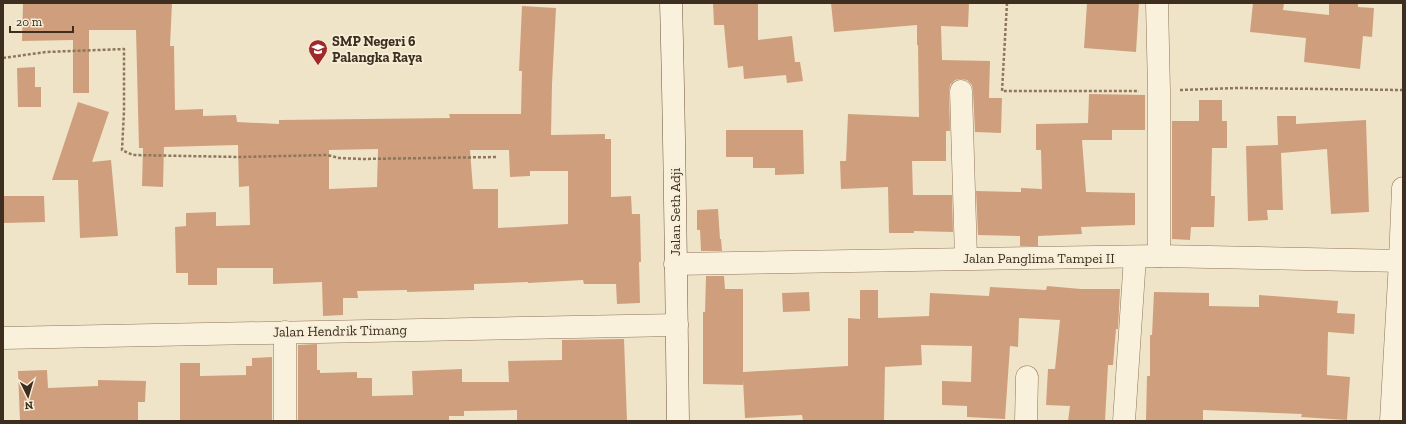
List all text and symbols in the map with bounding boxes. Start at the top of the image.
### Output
scale bar [10,8,73,34]
text: 20 m [16,15,43,29]
place label: SMP Negeri 6 Palangka Raya [332,33,422,66]
school or university icon: SMP Negeri 6 Palangka Raya [307,38,329,66]
street label: Jalan Seth Adji [667,168,684,256]
street label: Jalan Panglima Tampei II [963,250,1115,267]
street label: Jalan Hendrik Timang [273,321,408,341]
north arrow [8,376,48,416]
text: N [23,399,34,412]

